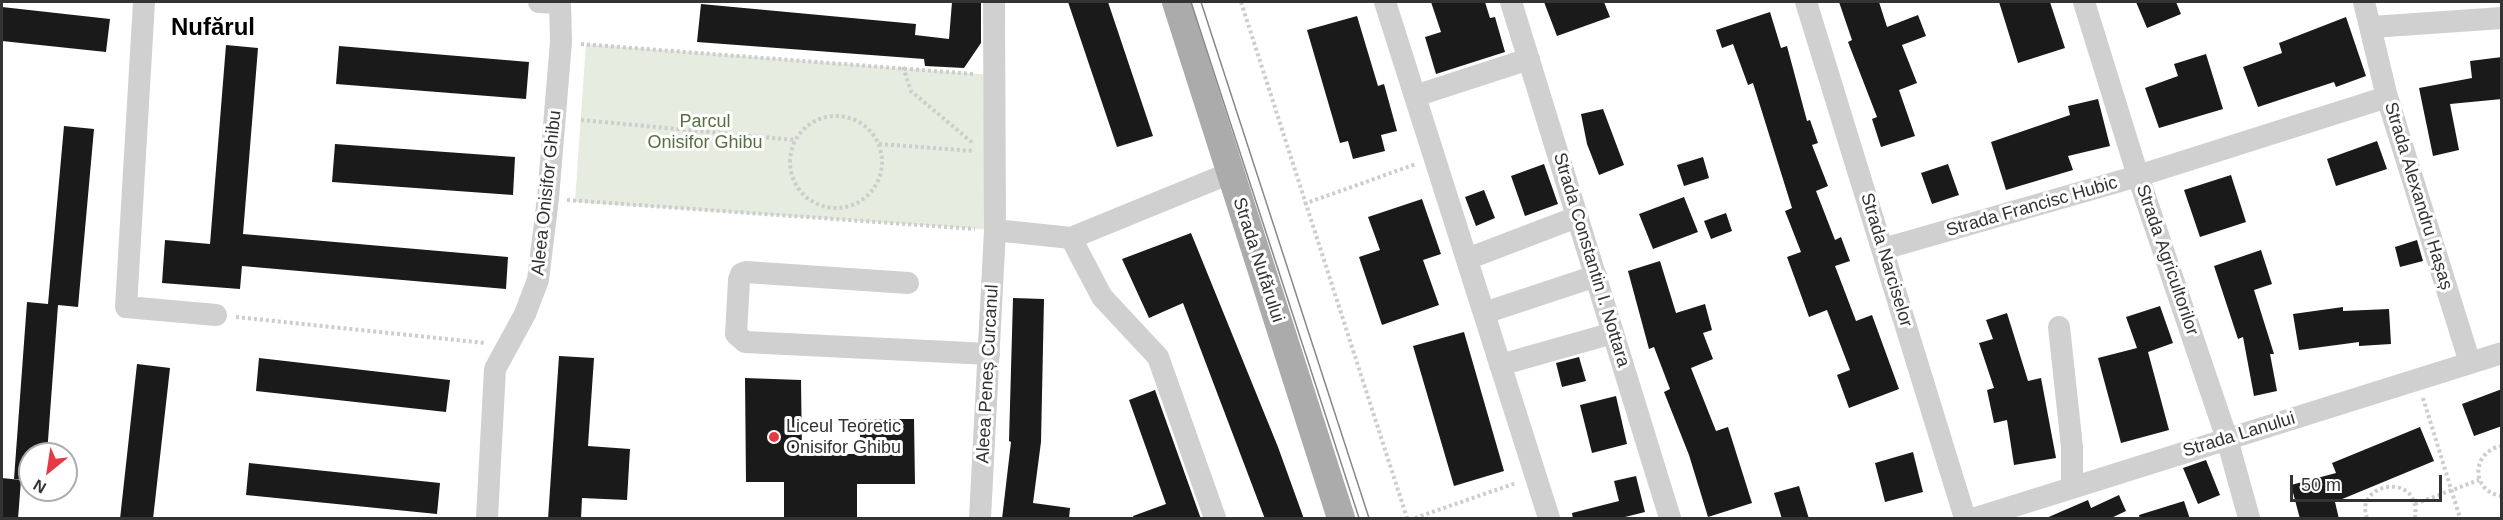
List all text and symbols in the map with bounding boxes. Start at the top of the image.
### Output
district label: Nufărul [171,14,255,42]
street label: Strada Alexandru Hașaș [2379,100,2457,292]
street label: Aleea Onisifor Ghibu [528,109,566,277]
park label: Parcul Onisifor Ghibu [647,111,763,154]
street label: Strada Constantin I. Nottara [1548,150,1634,370]
street label: Strada Francisc Hubic [1944,172,2120,242]
street label: Strada Agricultorilor [2131,182,2203,338]
street label: Strada Narciselor [1855,190,1917,330]
street label: Strada Nufărului [1228,195,1288,325]
street label: Aleea Peneș Curcanul [973,284,1003,464]
street label: Strada Lanului [2180,408,2298,462]
place label: Liceul Teoretic Onisifor Ghibu [786,416,901,458]
marker: Liceul Teoretic Onisifor Ghibu [767,430,781,444]
north arrow [18,442,78,502]
scale bar [2293,463,2444,501]
text: 50 m [2301,475,2341,495]
text: N [30,476,49,497]

